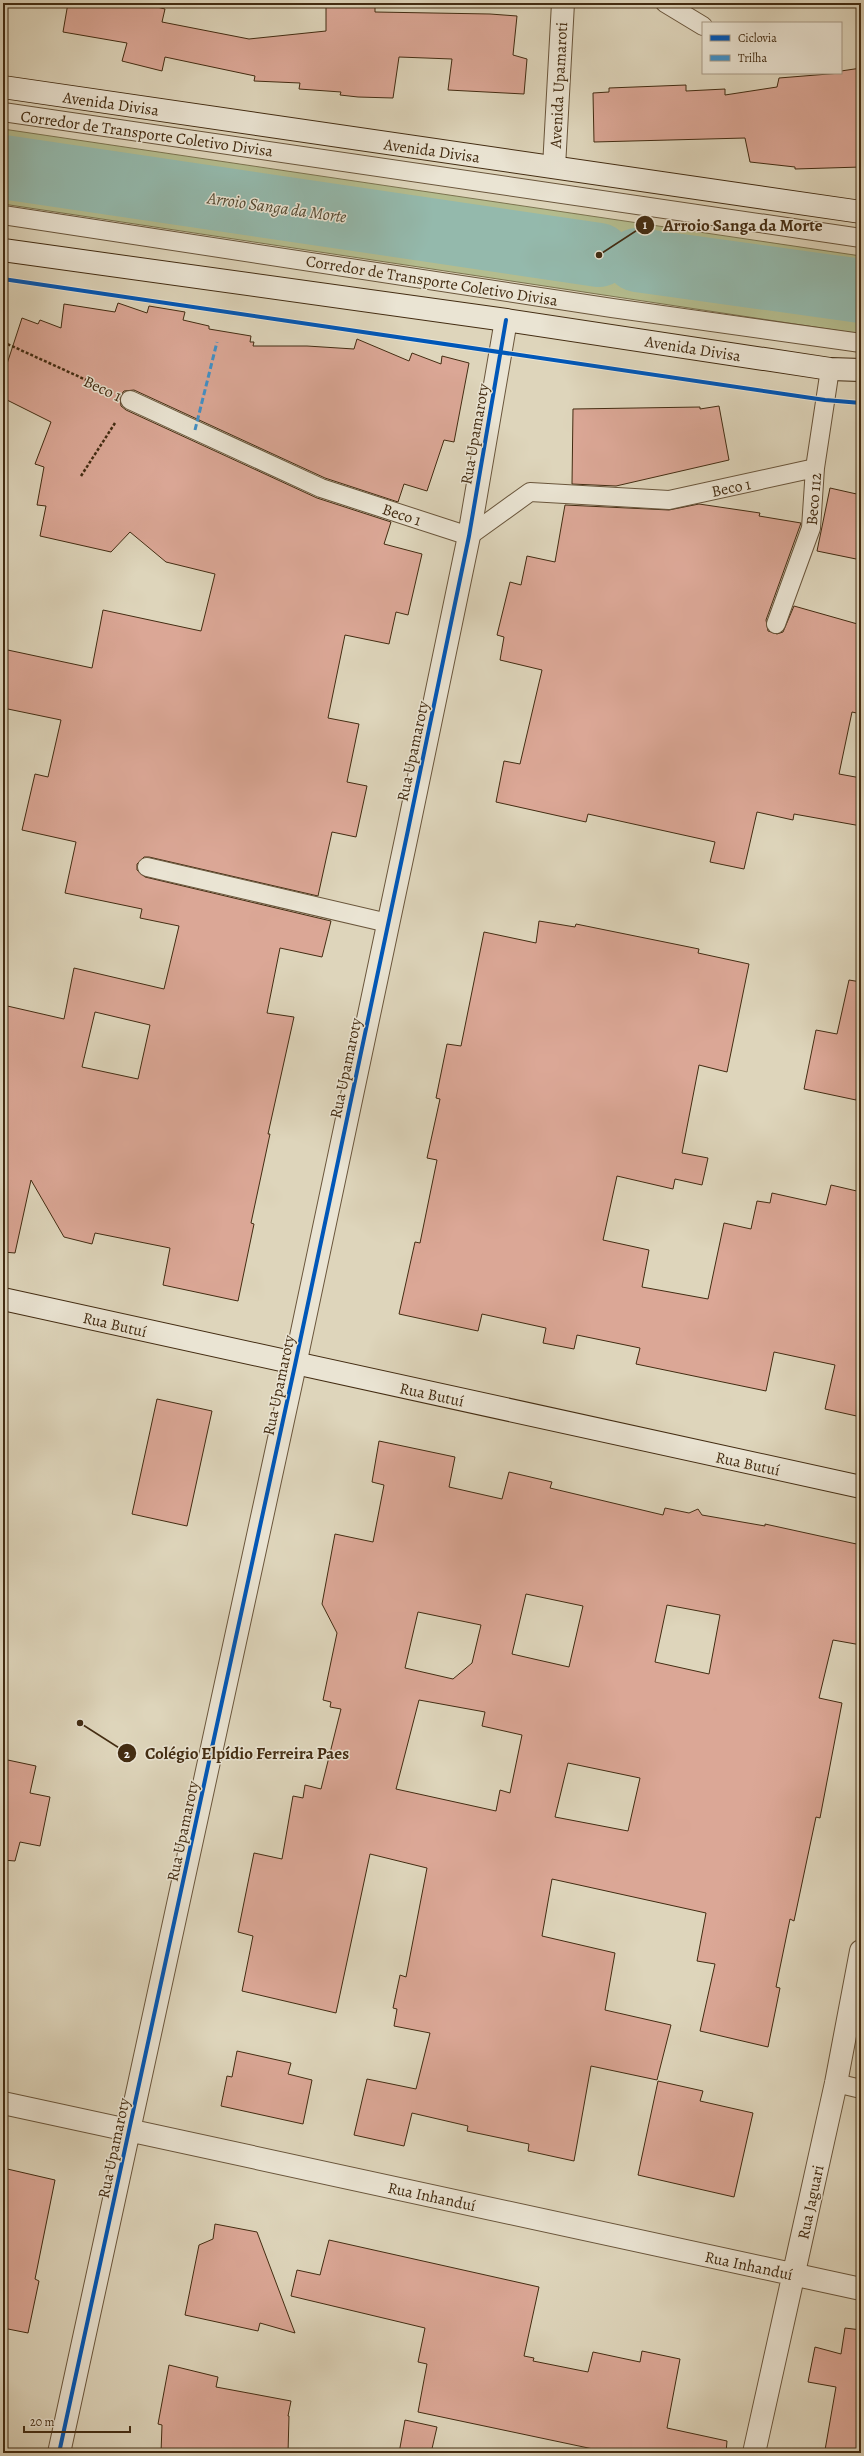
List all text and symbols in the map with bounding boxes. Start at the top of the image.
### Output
street label: Avenida Upamaroti [545,21,573,150]
legend [702,22,842,74]
text: Ciclovia [738,30,777,46]
text: Trilha [738,50,768,66]
street label: Avenida Divisa [60,86,161,122]
street label: Corredor de Transporte Coletivo Divisa [19,105,275,163]
street label: Avenida Divisa [381,133,482,169]
water label: Arroio Sanga da Morte [205,186,348,229]
callout: Arroio Sanga da Morte [635,210,830,239]
text: Arroio Sanga da Morte [662,214,823,237]
text: 1 [643,217,648,233]
street label: Corredor de Transporte Coletivo Divisa [304,250,560,312]
street label: Avenida Divisa [642,330,743,368]
street label: Beco 1 [80,371,126,407]
street label: Rua Upamaroty [455,381,495,486]
street label: Beco 112 [801,471,827,526]
street label: Beco 1 [709,473,753,503]
street label: Beco 1 [379,498,424,532]
street label: Rua Upamaroty [392,698,435,803]
street label: Rua Upamaroty [325,1015,368,1120]
street label: Rua Butuí [81,1307,149,1343]
street label: Rua Upamaroty [258,1332,301,1437]
street label: Rua Butuí [398,1377,466,1413]
street label: Rua Butuí [714,1446,782,1482]
callout: Colégio Elpídio Ferreira Paes [117,1739,357,1768]
text: Colégio Elpídio Ferreira Paes [145,1742,349,1765]
text: 2 [124,1746,130,1762]
street label: Rua Upamaroty [162,1778,205,1883]
street label: Rua Upamaroty [93,2095,136,2200]
street label: Rua Jaguari [792,2163,830,2241]
street label: Rua Inhanduí [386,2177,478,2217]
street label: Rua Inhanduí [703,2246,795,2286]
scale bar [24,2408,130,2434]
text: 20 m [30,2414,54,2430]

